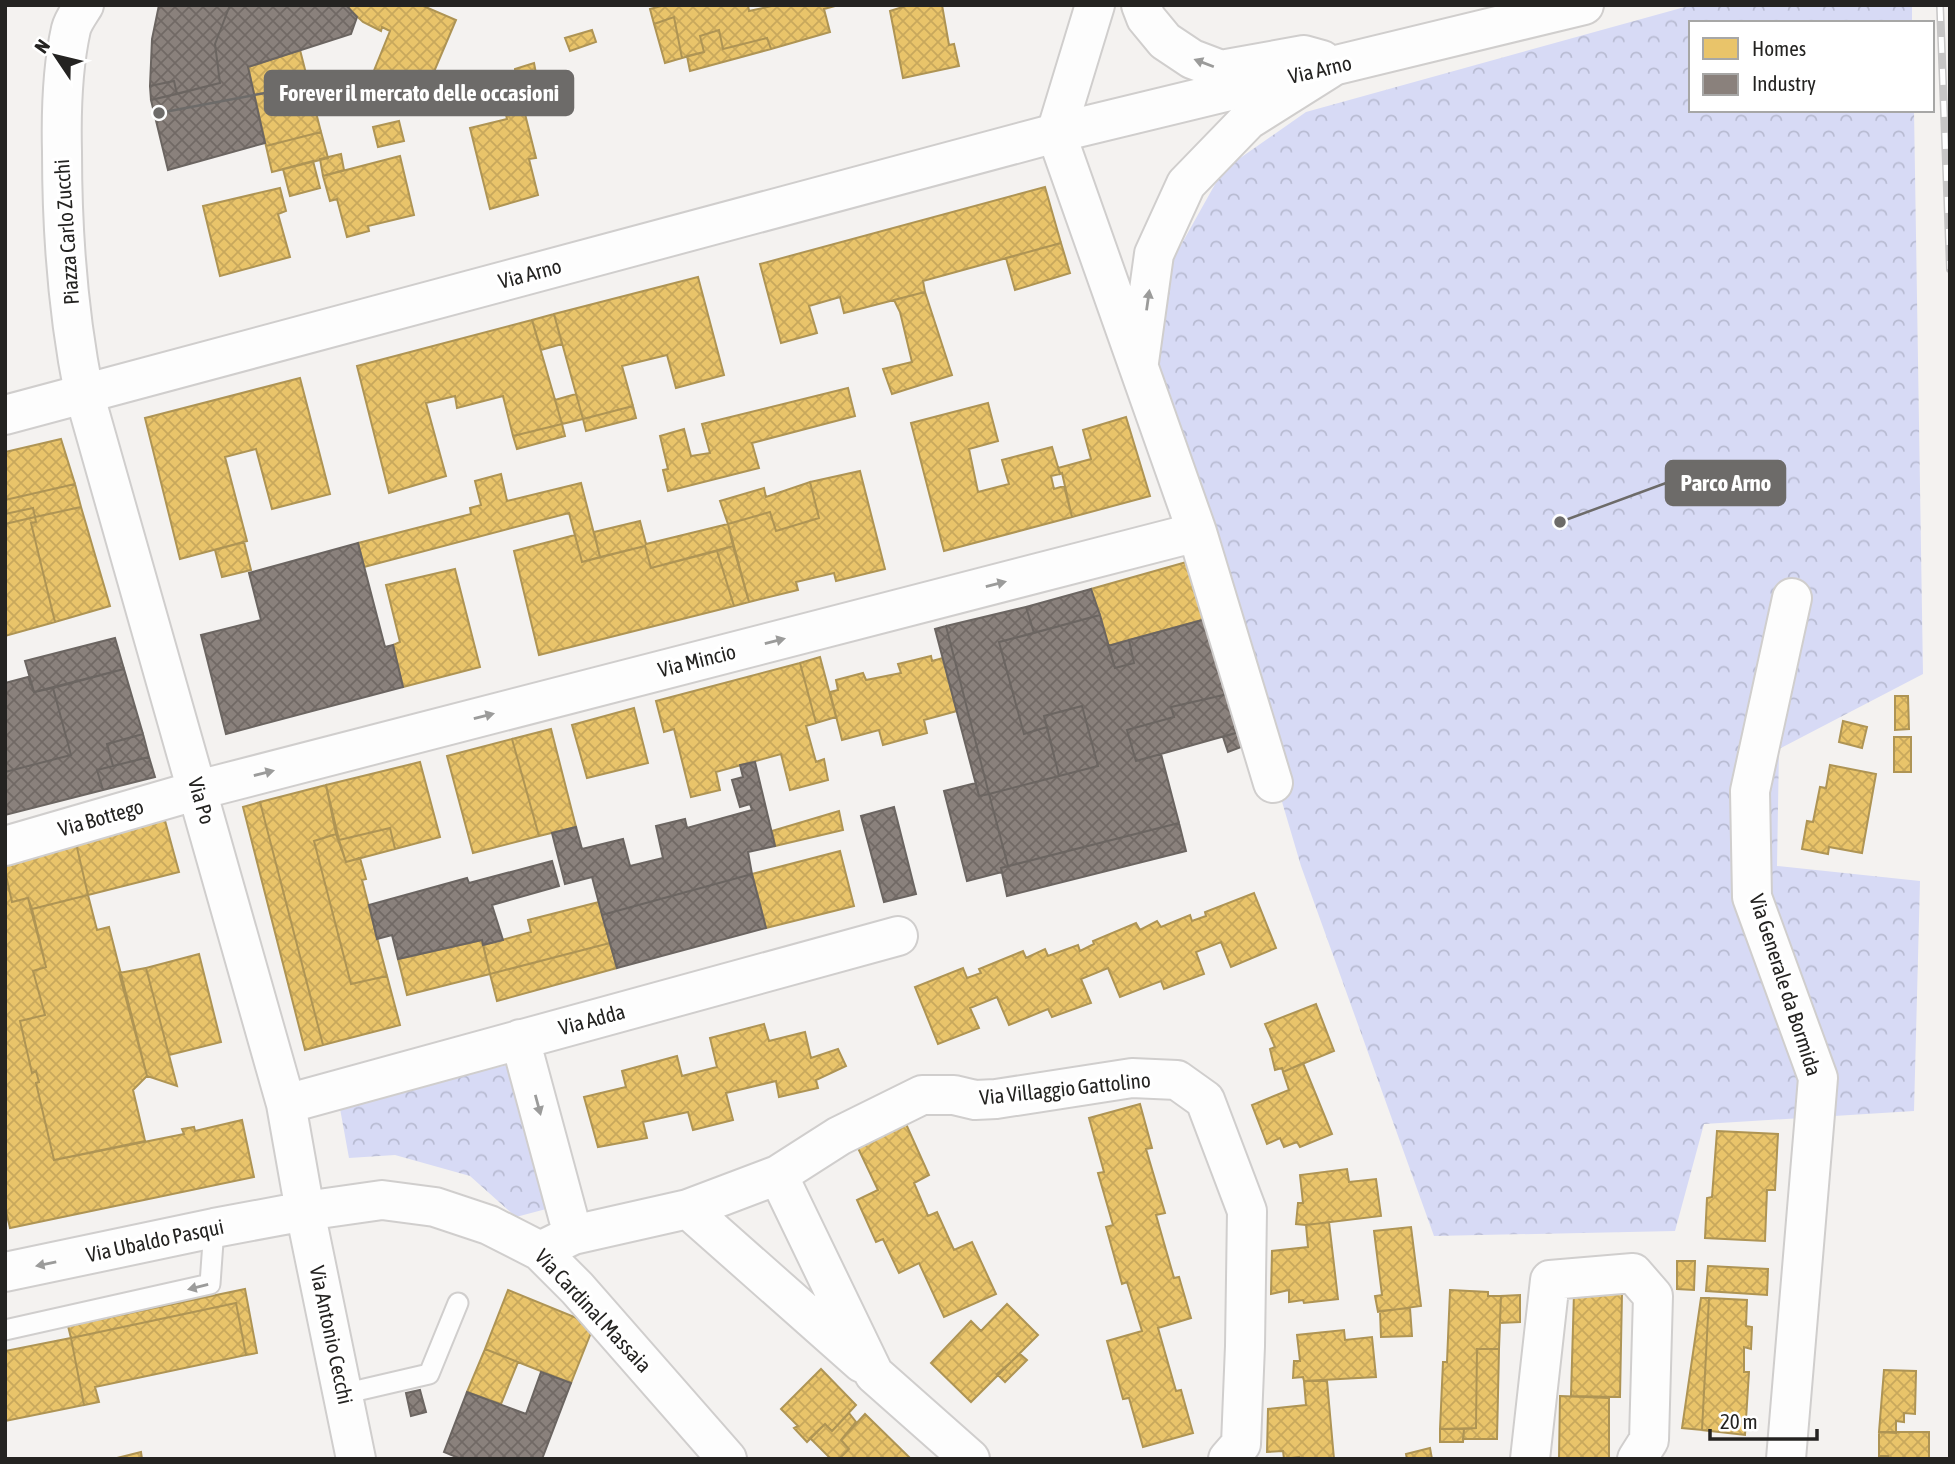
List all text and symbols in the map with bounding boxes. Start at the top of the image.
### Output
north arrow [21,21,91,91]
legend [1689,21,1934,112]
text: N [30,35,54,57]
text: Homes [1752,36,1806,60]
street label: Via Arno [1286,50,1354,88]
one-way arrow [1193,58,1214,69]
callout: Forever il mercato delle occasioni [265,71,573,115]
text: Industry [1752,71,1816,95]
text: Forever il mercato delle occasioni [279,80,559,106]
street label: Piazza Carlo Zucchi [49,158,83,306]
street label: Via Arno [496,253,564,293]
one-way arrow [1142,289,1153,311]
callout: Parco Arno [1666,461,1785,505]
text: Parco Arno [1681,470,1772,496]
one-way arrow [985,578,1007,589]
one-way arrow [765,635,787,646]
street label: Via Mincio [655,639,738,681]
one-way arrow [473,710,495,721]
one-way arrow [253,767,275,778]
street label: Via Po [184,774,220,827]
street label: Via Bottego [55,793,146,841]
street label: Via Generale da Bormida [1745,891,1827,1079]
street label: Via Adda [556,999,628,1039]
street label: Via Villaggio Gattolino [978,1067,1152,1109]
one-way arrow [533,1094,544,1116]
street label: Via Ubaldo Pasqui [84,1214,226,1266]
street label: Via Cardinal Massaia [531,1244,657,1377]
one-way arrow [35,1258,57,1269]
street label: Via Antonio Cecchi [306,1263,358,1406]
one-way arrow [187,1282,209,1293]
scale bar [1710,1398,1817,1442]
text: 20 m [1720,1409,1758,1433]

